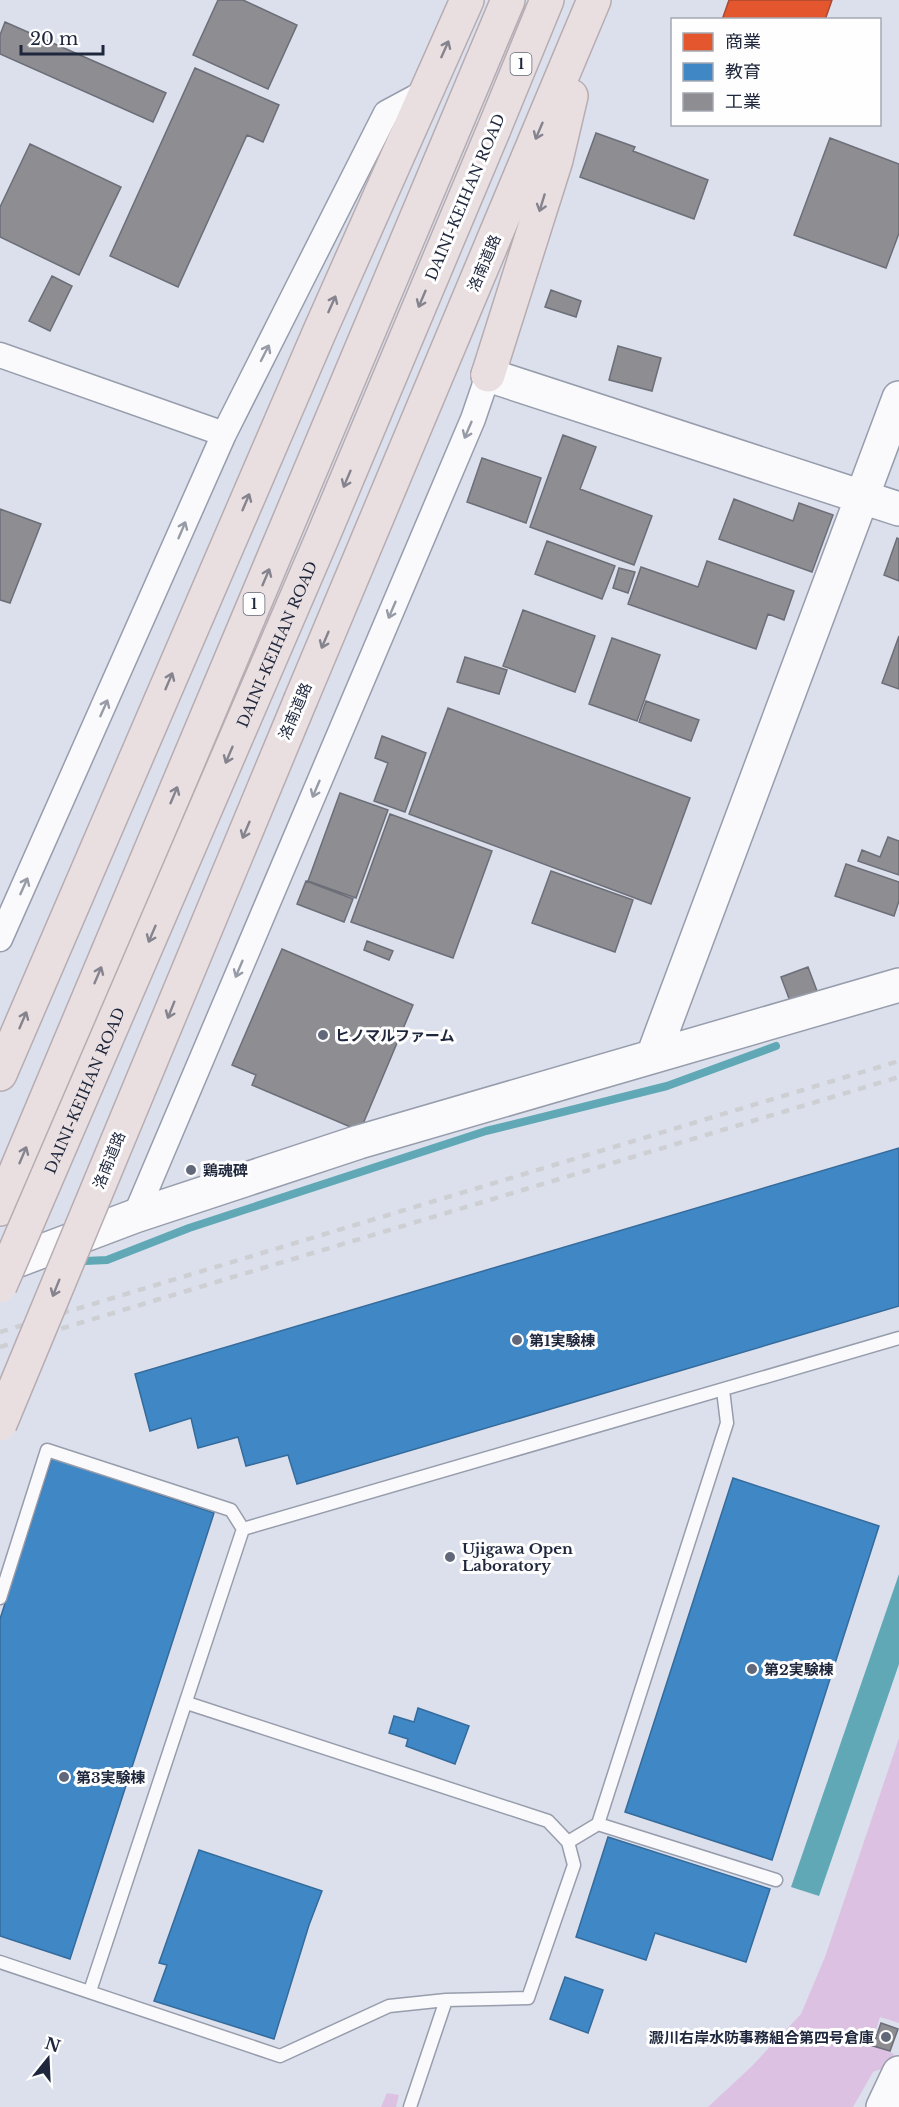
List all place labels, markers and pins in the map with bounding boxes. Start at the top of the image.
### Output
place label: ヒノマルファーム [335,1026,455,1045]
marker: ヒノマルファーム [316,1028,330,1042]
place label: 鶏魂碑 [203,1161,248,1180]
marker: 鶏魂碑 [184,1163,198,1177]
place label: 第1実験棟 [529,1331,596,1350]
marker: 第1実験棟 [510,1333,524,1347]
place label: Ujigawa Open Laboratory [462,1539,573,1575]
marker: Ujigawa Open Laboratory [443,1550,457,1564]
place label: 第2実験棟 [764,1660,834,1679]
marker: 第2実験棟 [745,1662,759,1676]
place label: 第3実験棟 [76,1768,146,1787]
marker: 第3実験棟 [57,1770,71,1784]
place label: 澱川右岸水防事務組合第四号倉庫 [649,2028,874,2047]
marker: 澱川右岸水防事務組合第四号倉庫 [879,2030,893,2044]

